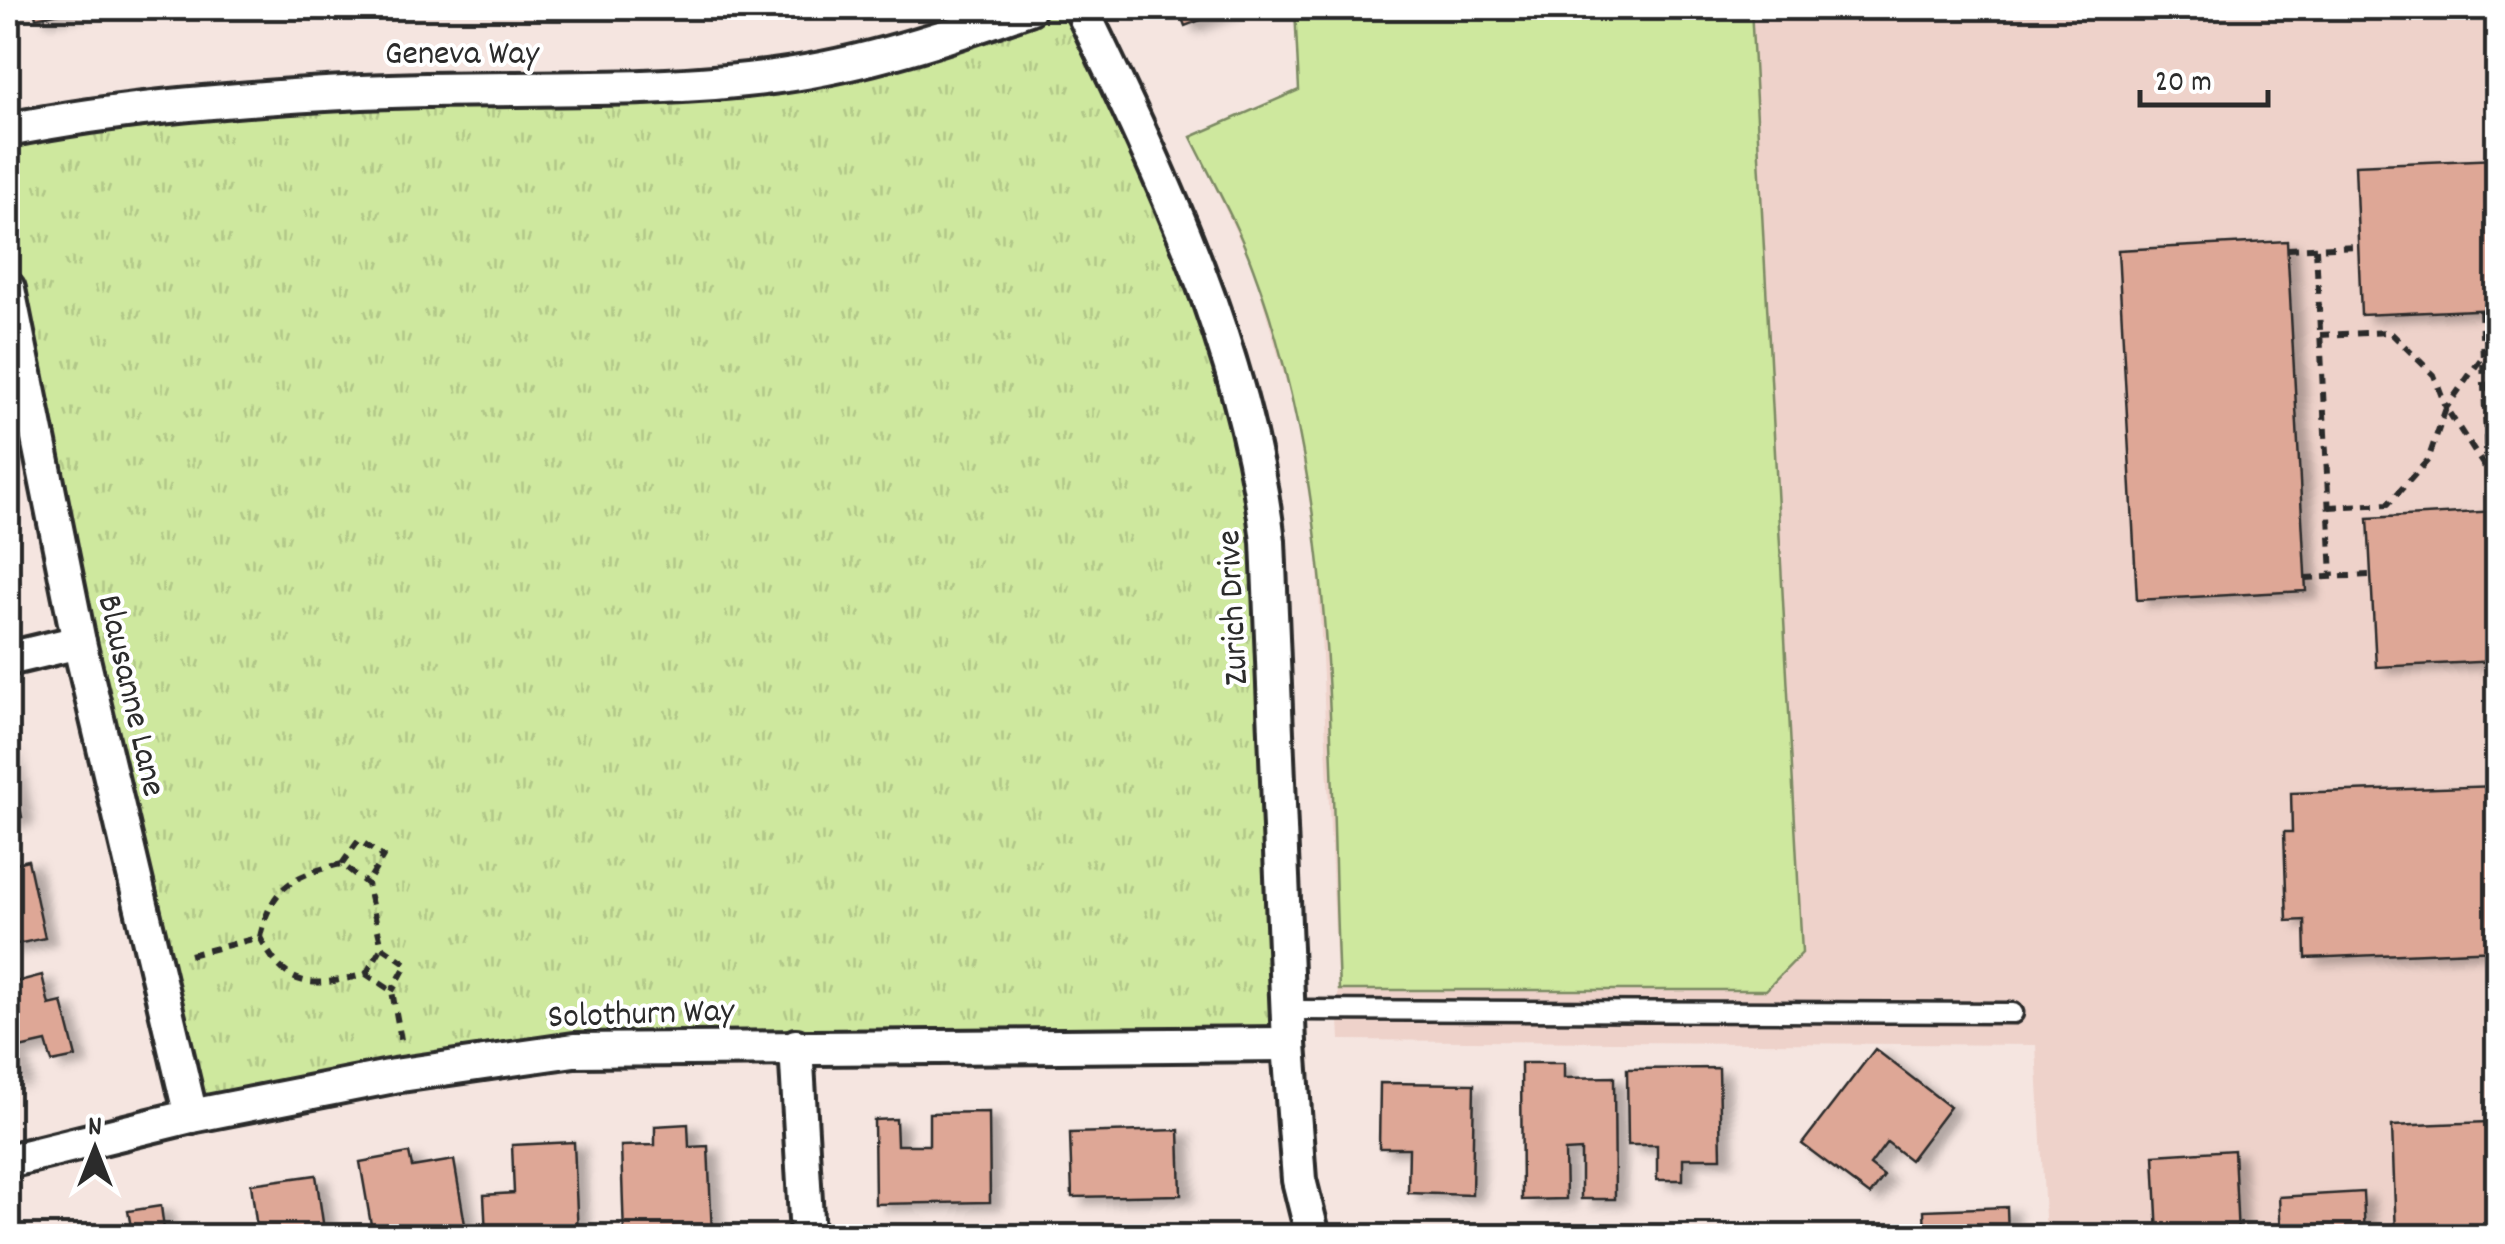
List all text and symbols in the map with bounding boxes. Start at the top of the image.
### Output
street label: Geneva Way [385,31,540,81]
scale bar [2140,45,2268,107]
text: 20 m [2155,63,2212,106]
street label: Zurich Drive [1206,529,1264,687]
street label: Blausanne Lane [82,590,177,802]
street label: Solothurn Way [547,988,736,1044]
north arrow [45,1099,145,1199]
text: N [88,1109,102,1149]

